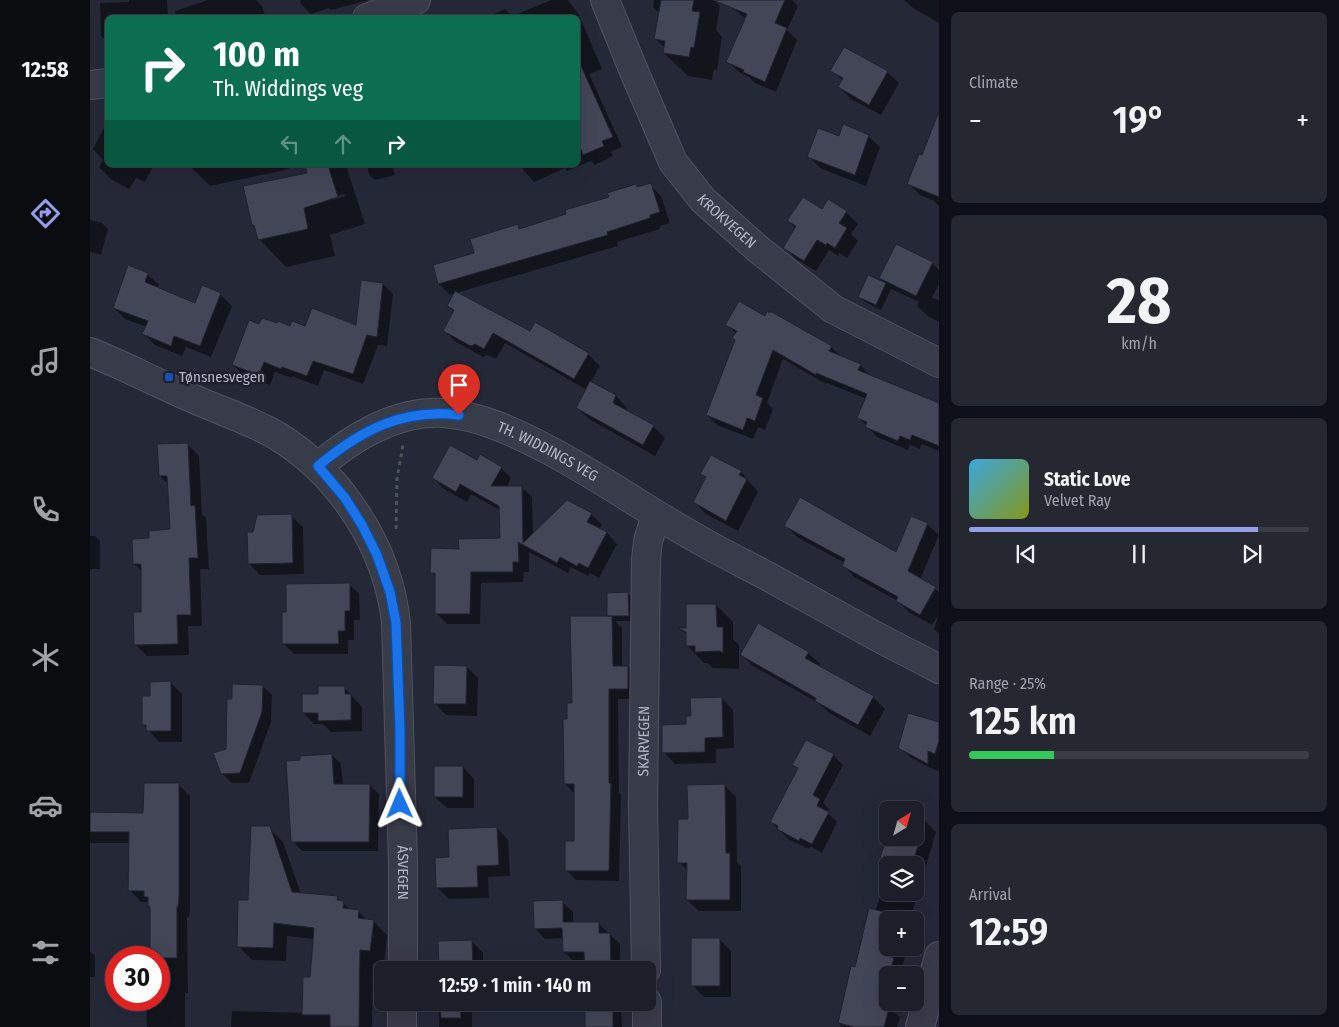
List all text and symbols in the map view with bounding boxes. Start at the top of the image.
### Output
text: 100 m [213,33,300,75]
icon: right [130,35,195,100]
text: 12:58 [21,56,69,83]
text: Climate [969,73,1018,92]
text: Th. Widdings veg [213,75,363,102]
text: 19° [1112,97,1165,143]
text: − [969,104,982,137]
text: + [1296,104,1309,137]
icon: left [276,130,304,158]
icon: ahead [329,130,357,158]
icon: right [382,130,410,158]
street label: KROKVEGEN [693,191,760,252]
icon: directions [28,196,63,231]
text: 28 [1107,262,1171,340]
text: km/h [1121,334,1157,353]
icon: music [28,344,63,379]
pin [438,364,480,415]
place label: Tønsnesvegen [179,368,265,386]
marker: Tønsnesvegen [163,371,175,383]
icon: arrive [445,371,473,399]
street label: TH. WIDDINGS VEG [495,418,601,485]
text: Static Love [1044,468,1131,491]
text: Velvet Ray [1044,491,1111,510]
icon: phone [28,492,63,527]
icon: previous [1012,540,1040,568]
icon: pause [1125,540,1153,568]
icon: next [1238,540,1266,568]
icon: climate [28,640,63,675]
text: Range · 25% [969,674,1046,693]
text: 125 km [969,698,1077,744]
street label: SKARVEGEN [634,706,653,776]
position arrow [373,777,425,829]
icon: car [28,788,63,823]
north arrow [879,801,924,846]
map controls [879,801,924,1011]
street label: ÅSVEGEN [393,845,412,900]
button: layers [879,856,924,901]
text: Arrival [969,885,1011,904]
text: 12:59 [969,909,1048,955]
button: + [879,911,924,956]
icon: filters [28,935,63,970]
speed limit sign: 30 [105,946,170,1011]
button: − [879,966,924,1011]
text: 12:59 · 1 min · 140 m [439,974,591,997]

